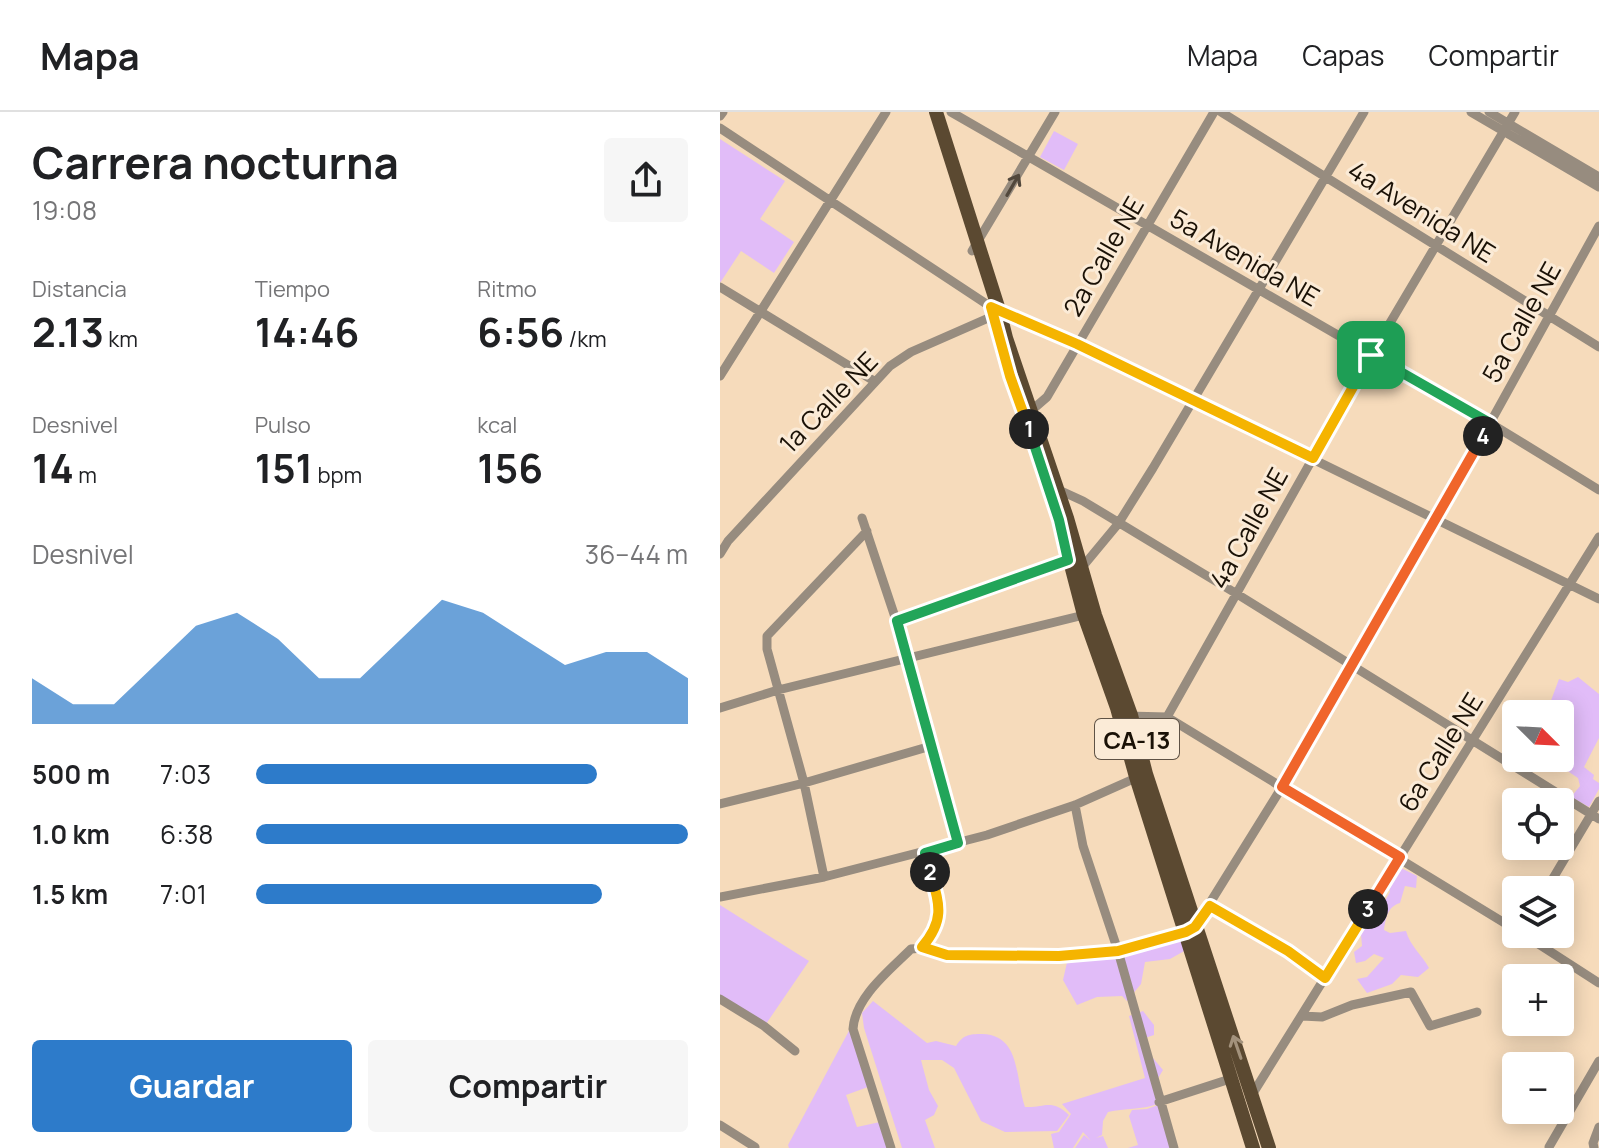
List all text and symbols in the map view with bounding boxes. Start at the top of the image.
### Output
text: Mapa [40,29,140,81]
text: Mapa [1187,36,1258,74]
text: Capas [1302,36,1385,74]
text: Compartir [1429,36,1559,74]
text: Carrera nocturna [32,132,399,192]
button: share [604,138,688,222]
street label: 4a Avenida NE [1342,151,1502,271]
one-way arrow [1005,174,1021,197]
street label: 2a Calle NE [1054,190,1152,322]
text: 19:08 [32,192,97,228]
street label: 5a Avenida NE [1164,200,1326,314]
street label: 5a Calle NE [1473,255,1569,389]
text: Distancia [32,274,127,304]
text: Tiempo [255,274,330,304]
text: Ritmo [477,274,537,304]
text: 2.13 [32,304,104,359]
text: 14:46 [255,304,359,359]
text: 6:56 [477,304,564,359]
pin [1337,321,1405,389]
text: km [104,324,138,354]
text: /km [564,324,607,354]
icon: arrive [1349,333,1393,377]
street label: 1a Calle NE [771,343,885,461]
pin: 1 [1009,409,1049,449]
text: Desnivel [32,410,118,440]
text: Pulso [255,410,311,440]
text: kcal [477,410,517,440]
text: 1 [1024,414,1034,444]
pin: 4 [1463,416,1503,456]
text: 4 [1476,421,1490,451]
text: 14 [32,440,74,495]
text: 151 [255,440,313,495]
text: 156 [477,440,543,495]
text: m [74,460,97,490]
text: bpm [313,460,362,490]
street label: 4a Calle NE [1200,461,1296,595]
text: Desnivel [32,536,134,572]
text: 36–44 m [585,536,688,572]
street label: 6a Calle NE [1389,686,1491,818]
north arrow [1502,700,1574,772]
map controls [1502,700,1574,1124]
road number: CA-13 [1095,719,1179,759]
text: 500 m [32,756,110,792]
text: 7:03 [160,756,211,792]
button: locate [1502,788,1574,860]
text: 1.0 km [32,816,110,852]
text: 6:38 [160,816,213,852]
pin: 2 [910,852,950,892]
text: 2 [923,857,937,887]
text: 1.5 km [32,876,108,912]
text: 7:01 [160,876,207,912]
button: layers [1502,876,1574,948]
pin: 3 [1348,889,1388,929]
text: 3 [1362,894,1374,924]
button: + [1502,964,1574,1036]
one-way arrow [1229,1035,1243,1060]
button: Guardar [32,1040,352,1132]
button: Compartir [368,1040,688,1132]
button: − [1502,1052,1574,1124]

